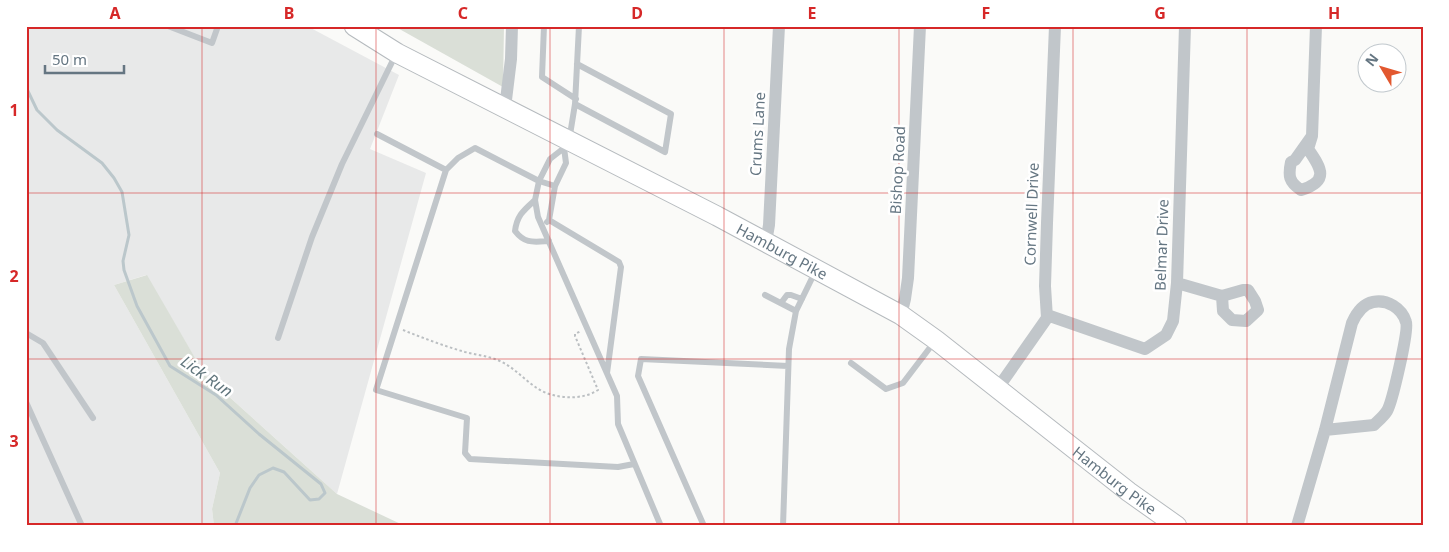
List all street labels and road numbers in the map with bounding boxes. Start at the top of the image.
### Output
street label: Crums Lane [745,92,769,176]
street label: Bishop Road [885,125,909,215]
street label: Cornwell Drive [1019,162,1043,266]
street label: Belmar Drive [1149,199,1173,291]
street label: Hamburg Pike [733,218,831,284]
street label: Hamburg Pike [1069,442,1161,519]

